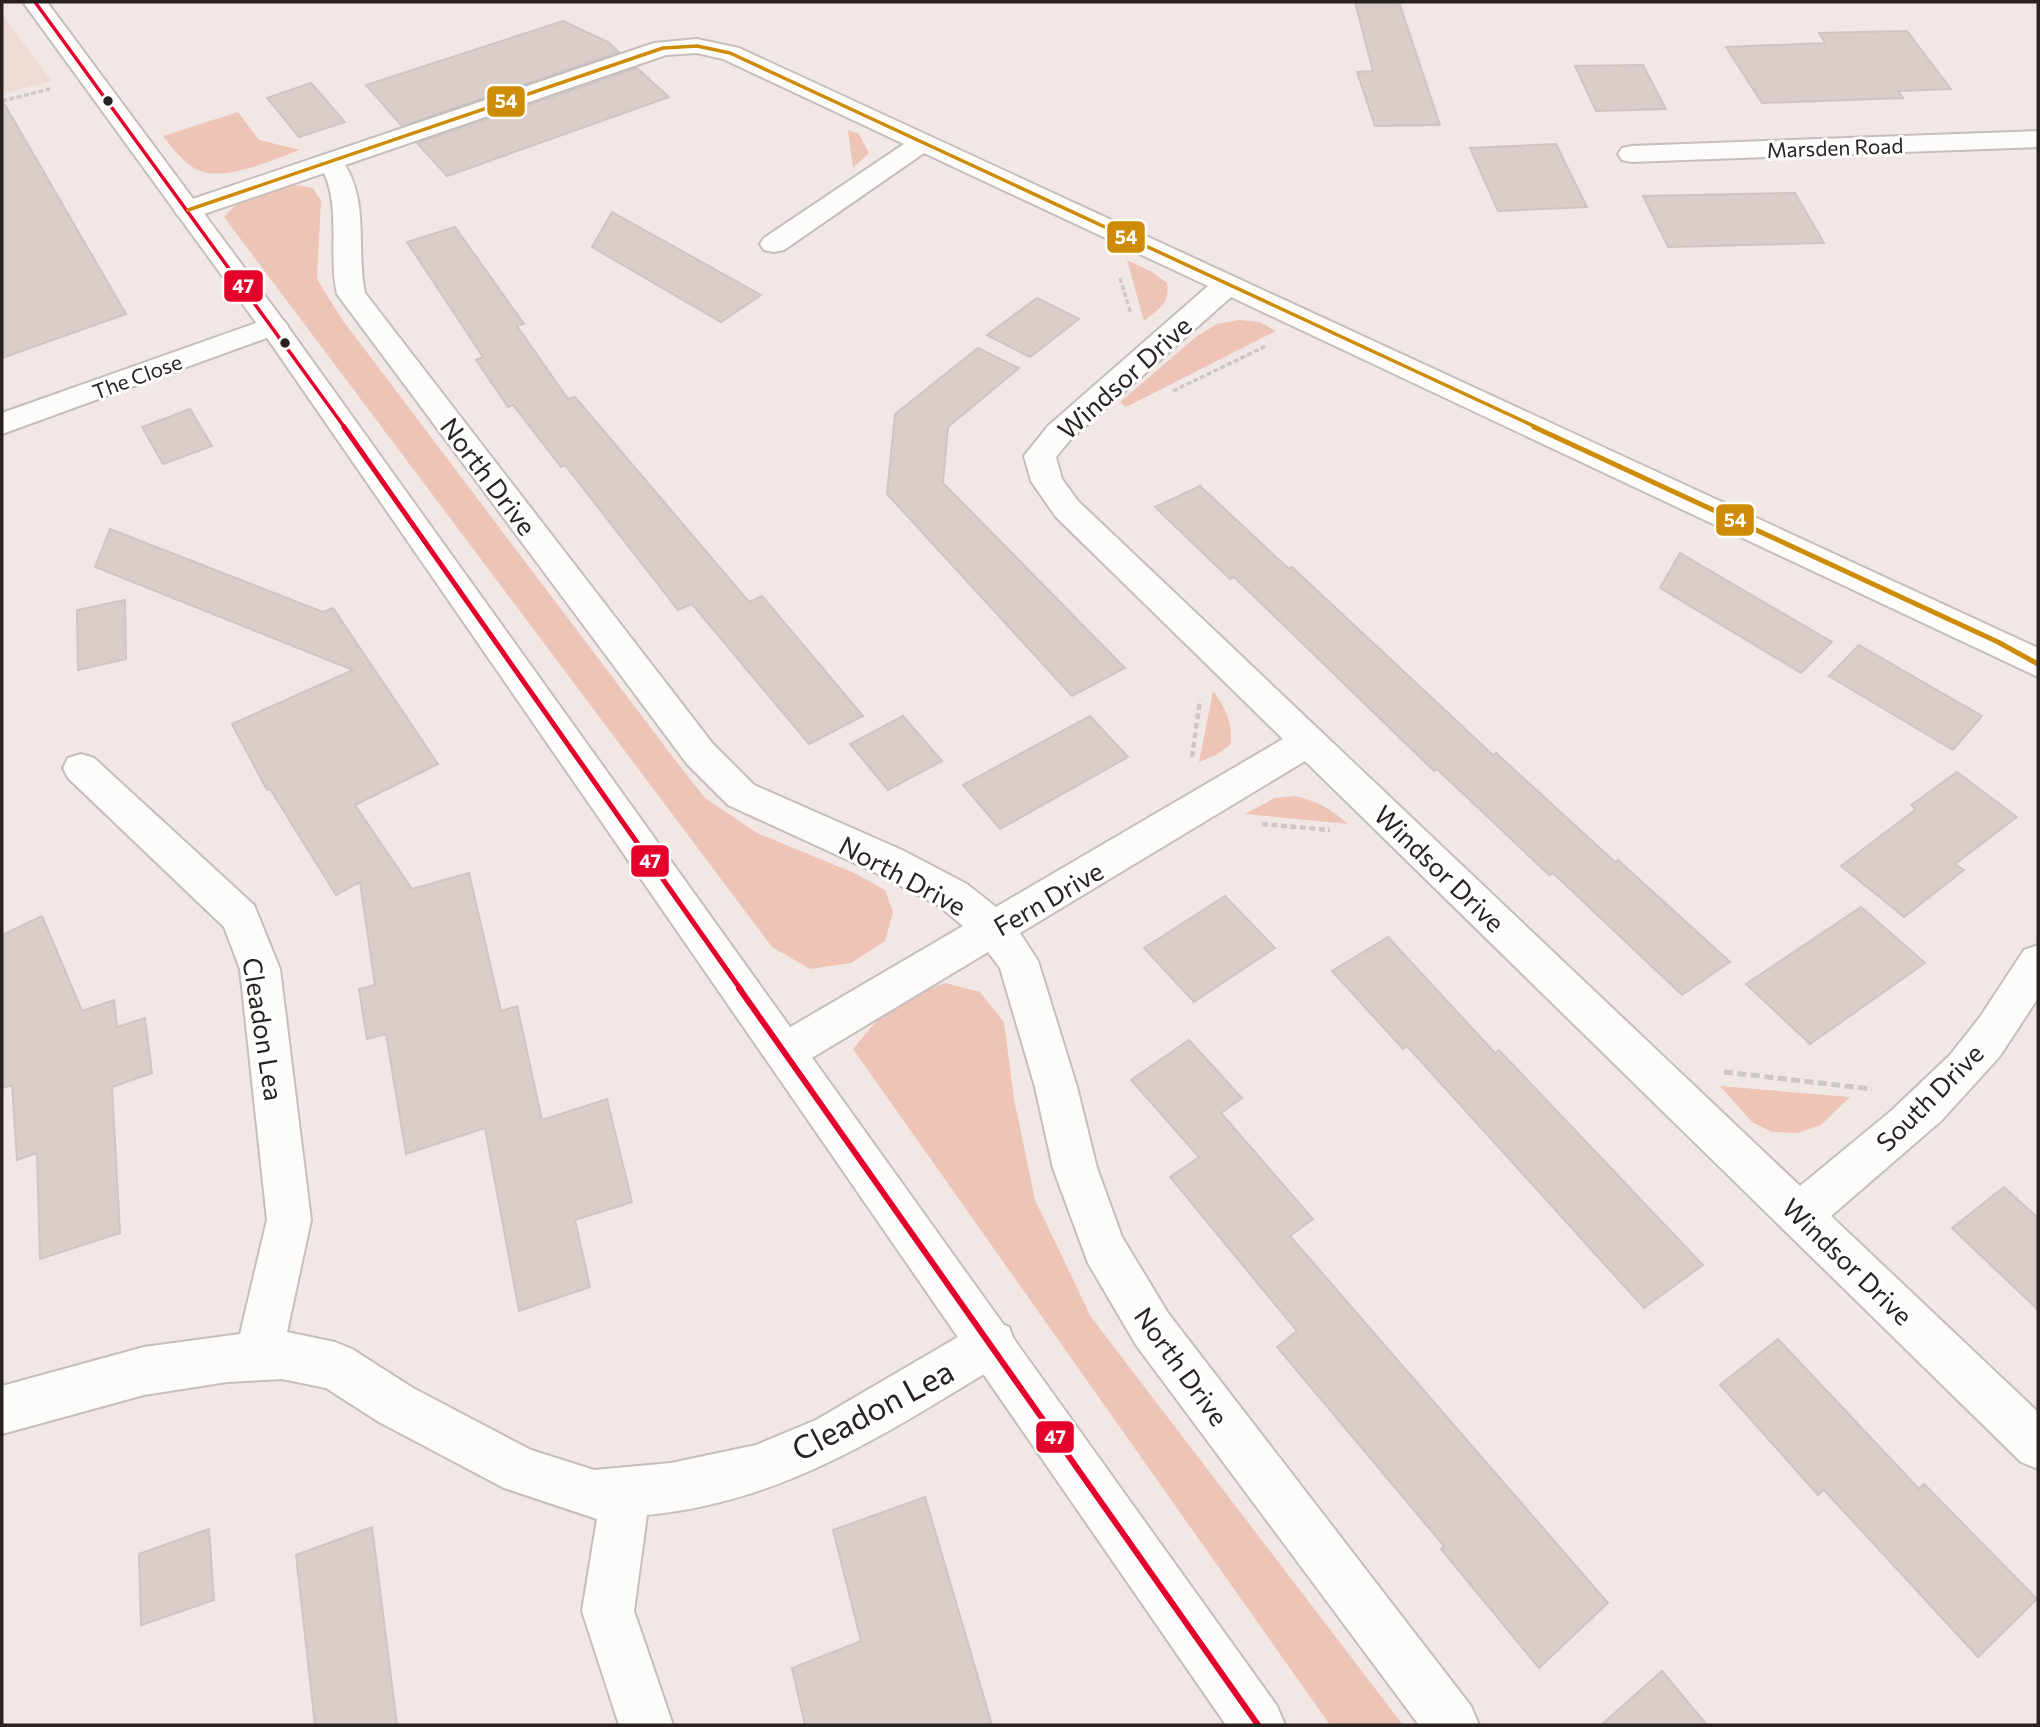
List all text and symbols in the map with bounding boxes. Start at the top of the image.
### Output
line badge: 54 [486,85,526,118]
text: 54 [495,89,518,112]
unlabelled marker [101,94,115,108]
street label: Marsden Road [1766,132,1904,162]
line badge: 54 [1106,220,1146,254]
text: 54 [1115,225,1138,248]
line badge: 47 [223,269,264,303]
text: 47 [232,274,254,297]
street label: Windsor Drive [1051,309,1197,445]
unlabelled marker [278,336,292,350]
street label: The Close [89,348,185,404]
street label: North Drive [435,411,543,541]
line badge: 54 [1715,503,1755,537]
text: 54 [1724,508,1747,531]
street label: Windsor Drive [1369,798,1511,938]
street label: North Drive [834,829,972,921]
line badge: 47 [630,844,670,878]
text: 47 [639,849,661,872]
street label: Fern Drive [988,854,1108,942]
street label: Cleadon Lea [237,955,291,1103]
street label: South Drive [1869,1037,1989,1157]
street label: Windsor Drive [1777,1191,1919,1331]
street label: North Drive [1129,1301,1235,1431]
street label: Cleadon Lea [784,1350,960,1468]
line badge: 47 [1035,1420,1075,1454]
text: 47 [1044,1425,1066,1448]

